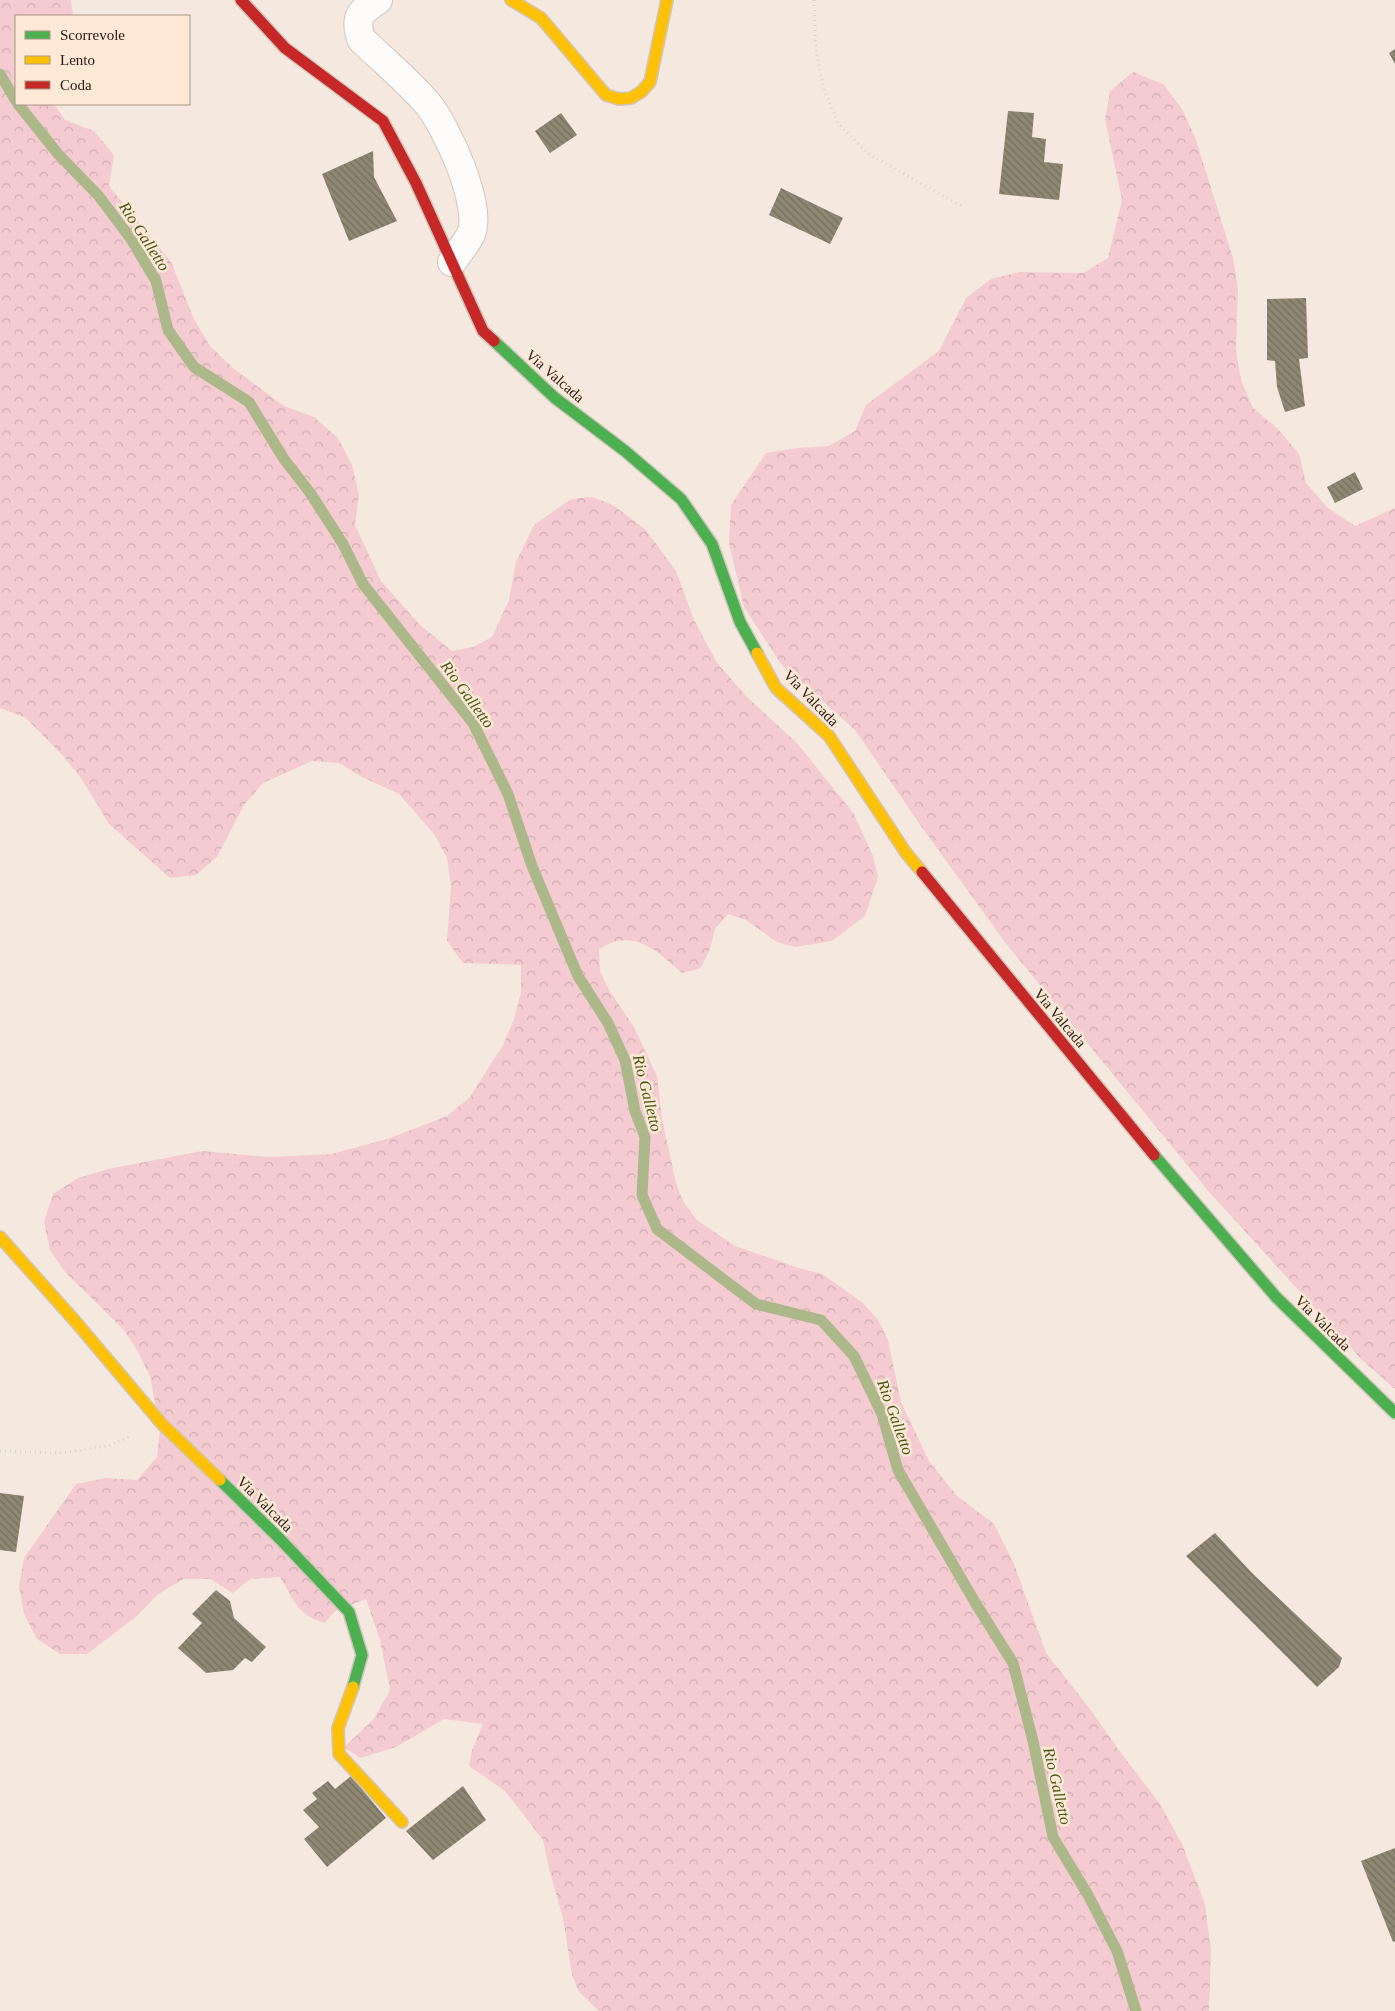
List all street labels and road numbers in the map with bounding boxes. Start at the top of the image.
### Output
street label: Via Valcada [523,346,588,406]
street label: Via Valcada [780,667,842,730]
street label: Via Valcada [1031,985,1089,1051]
street label: Via Valcada [1292,1292,1354,1354]
street label: Via Valcada [234,1473,296,1535]

